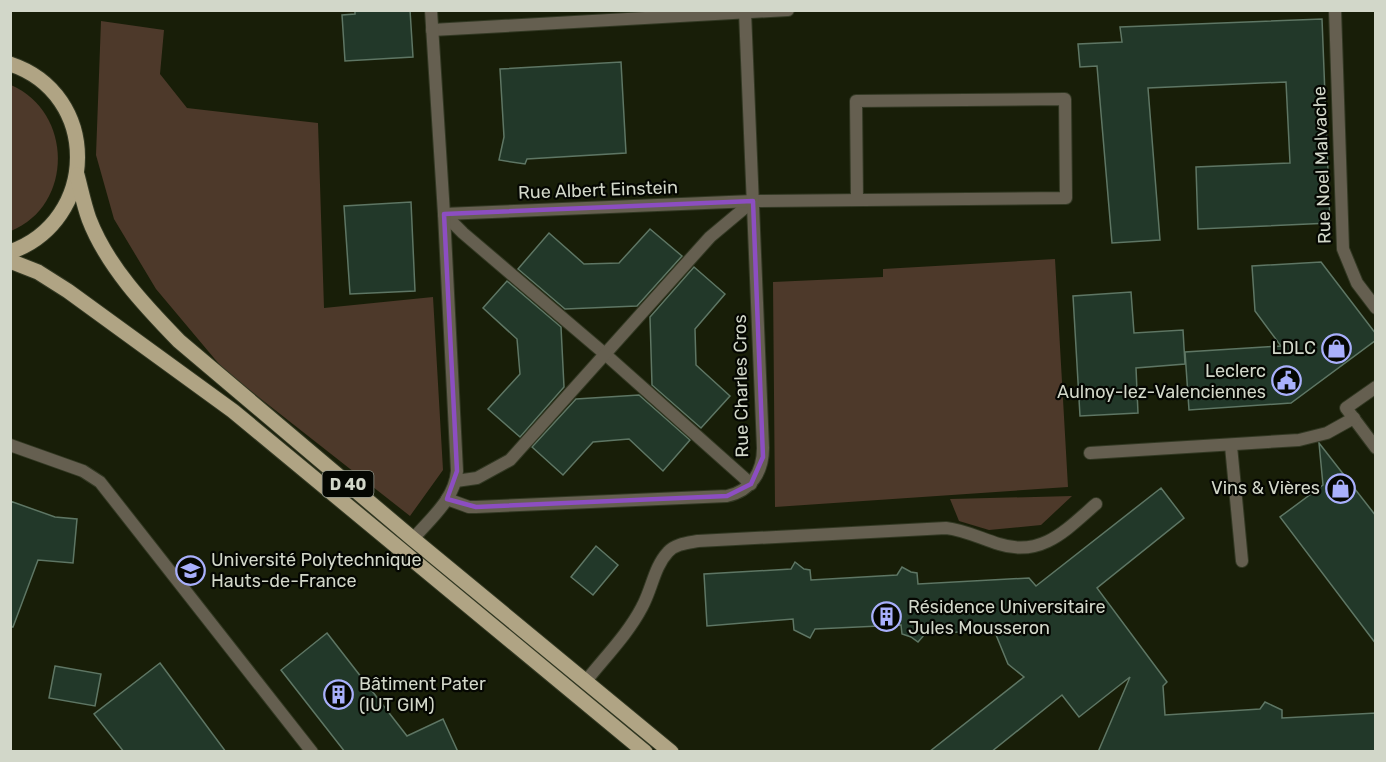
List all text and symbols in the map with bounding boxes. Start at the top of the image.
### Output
street label: Rue Noel Malvache [1308,86,1336,244]
street label: Rue Albert Einstein [518,176,678,204]
street label: Rue Charles Cros [729,314,753,458]
shop icon: LDLC [1321,332,1353,364]
place label: LDLC [1272,337,1316,359]
place label: Leclerc Aulnoy-lez-Valenciennes [1057,360,1266,403]
public building icon: Leclerc Aulnoy-lez-Valenciennes [1271,365,1303,397]
road number: D 40 [322,471,374,497]
shop icon: Vins & Vières [1325,472,1357,504]
place label: Vins & Vières [1211,477,1320,499]
place label: Université Polytechnique Hauts-de-France [211,549,422,592]
school or university icon: Université Polytechnique Hauts-de-France [174,554,206,586]
place label: Résidence Universitaire Jules Mousseron [908,596,1105,639]
building icon: Résidence Universitaire Jules Mousseron [871,601,903,633]
place label: Bâtiment Pater (IUT GIM) [359,673,486,716]
building icon: Bâtiment Pater (IUT GIM) [322,678,354,710]

